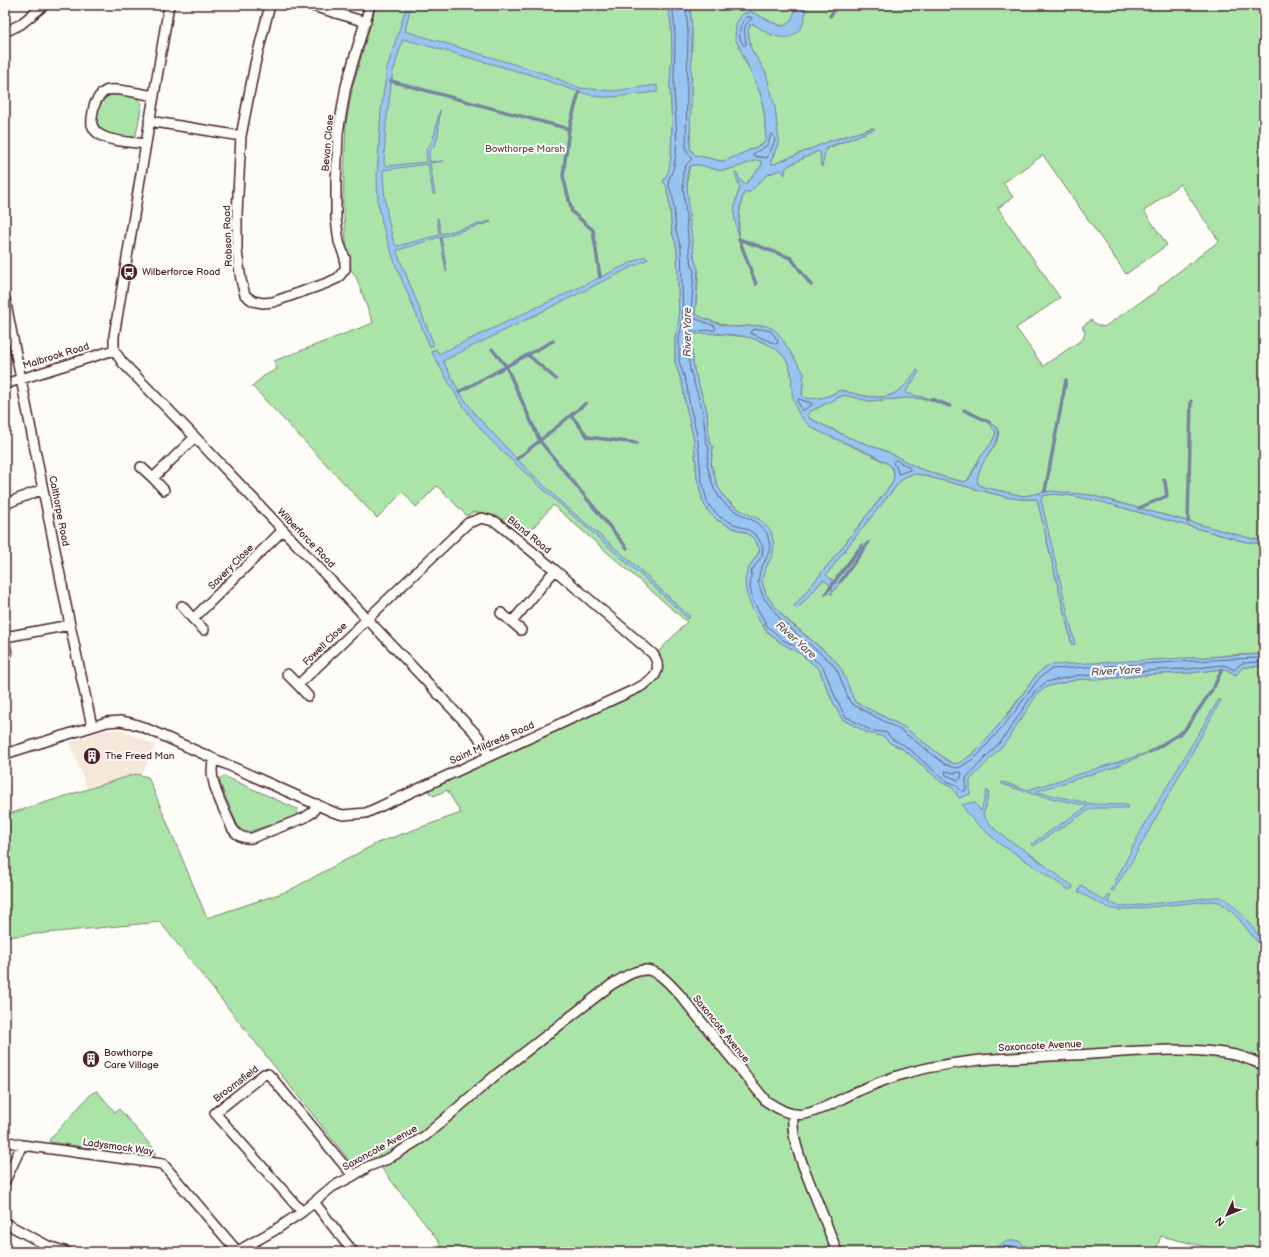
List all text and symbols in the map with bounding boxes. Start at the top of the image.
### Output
street label: Bevan Close [320,114,336,172]
park label: Bowthorpe Marsh [485,143,565,155]
street label: Robson Road [221,205,235,267]
bus stop icon: Wilberforce Road [119,262,139,282]
place label: Wilberforce Road [142,266,221,278]
water label: River Yare [681,306,694,357]
street label: Malbrook Road [21,340,91,372]
street label: Calthorpe Road [46,475,72,548]
street label: Wilberforce Road [274,506,338,571]
street label: Bland Road [505,514,554,556]
street label: Savery Close [206,542,256,592]
water label: River Yare [773,618,819,662]
street label: Fowell Close [300,620,350,668]
water label: River Yare [1091,663,1142,679]
street label: Saint Mildreds Road [448,719,536,767]
building icon: The Freed Man [82,746,102,766]
place label: The Freed Man [105,750,175,762]
street label: Saxoncote Avenue [690,993,752,1065]
street label: Saxoncote Avenue [998,1038,1082,1054]
place label: Bowthorpe Care Village [104,1047,159,1071]
building icon: Bowthorpe Care Village [81,1049,101,1069]
street label: Broomsfield [211,1063,261,1105]
street label: Saxoncote Avenue [341,1123,419,1173]
street label: Ladysmock Way [82,1136,155,1158]
north arrow [1207,1195,1247,1235]
text: N [1213,1214,1228,1229]

